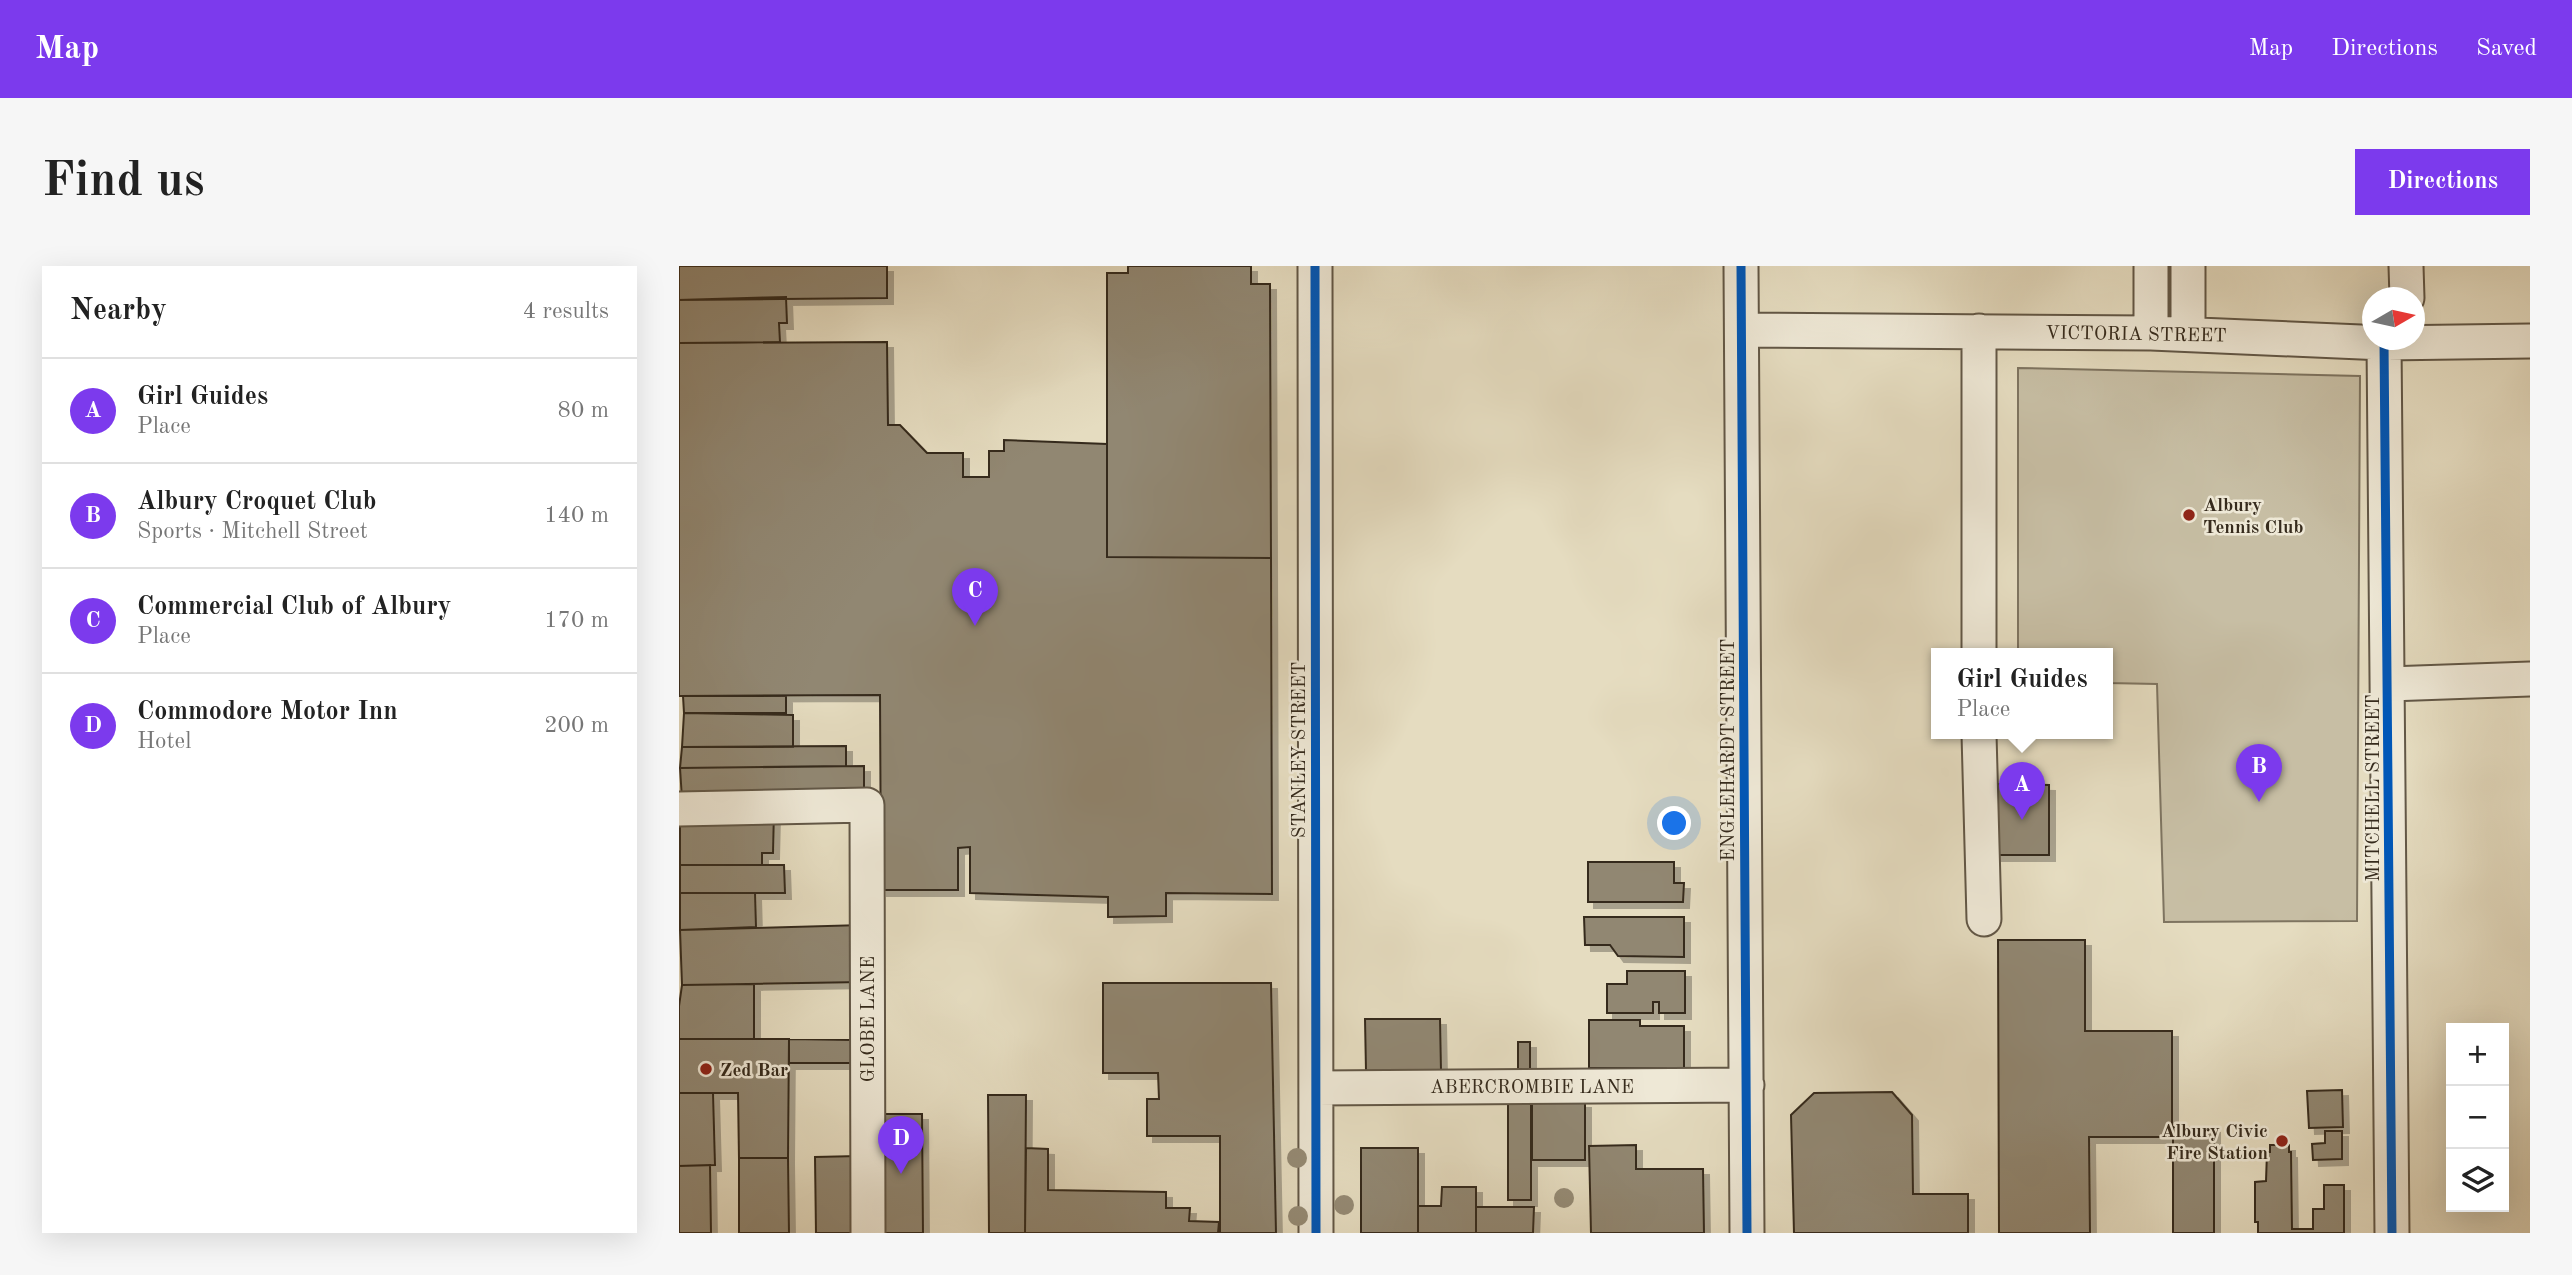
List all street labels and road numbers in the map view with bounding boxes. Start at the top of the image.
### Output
street label: VICTORIA STREET [2045,324,2227,347]
street label: ENGLEHARDT STREET [1720,639,1739,861]
street label: STANLEY STREET [1291,662,1310,838]
street label: MITCHELL STREET [2365,694,2384,882]
street label: GLOBE LANE [860,956,879,1082]
street label: ABERCROMBIE LANE [1430,1079,1634,1098]

